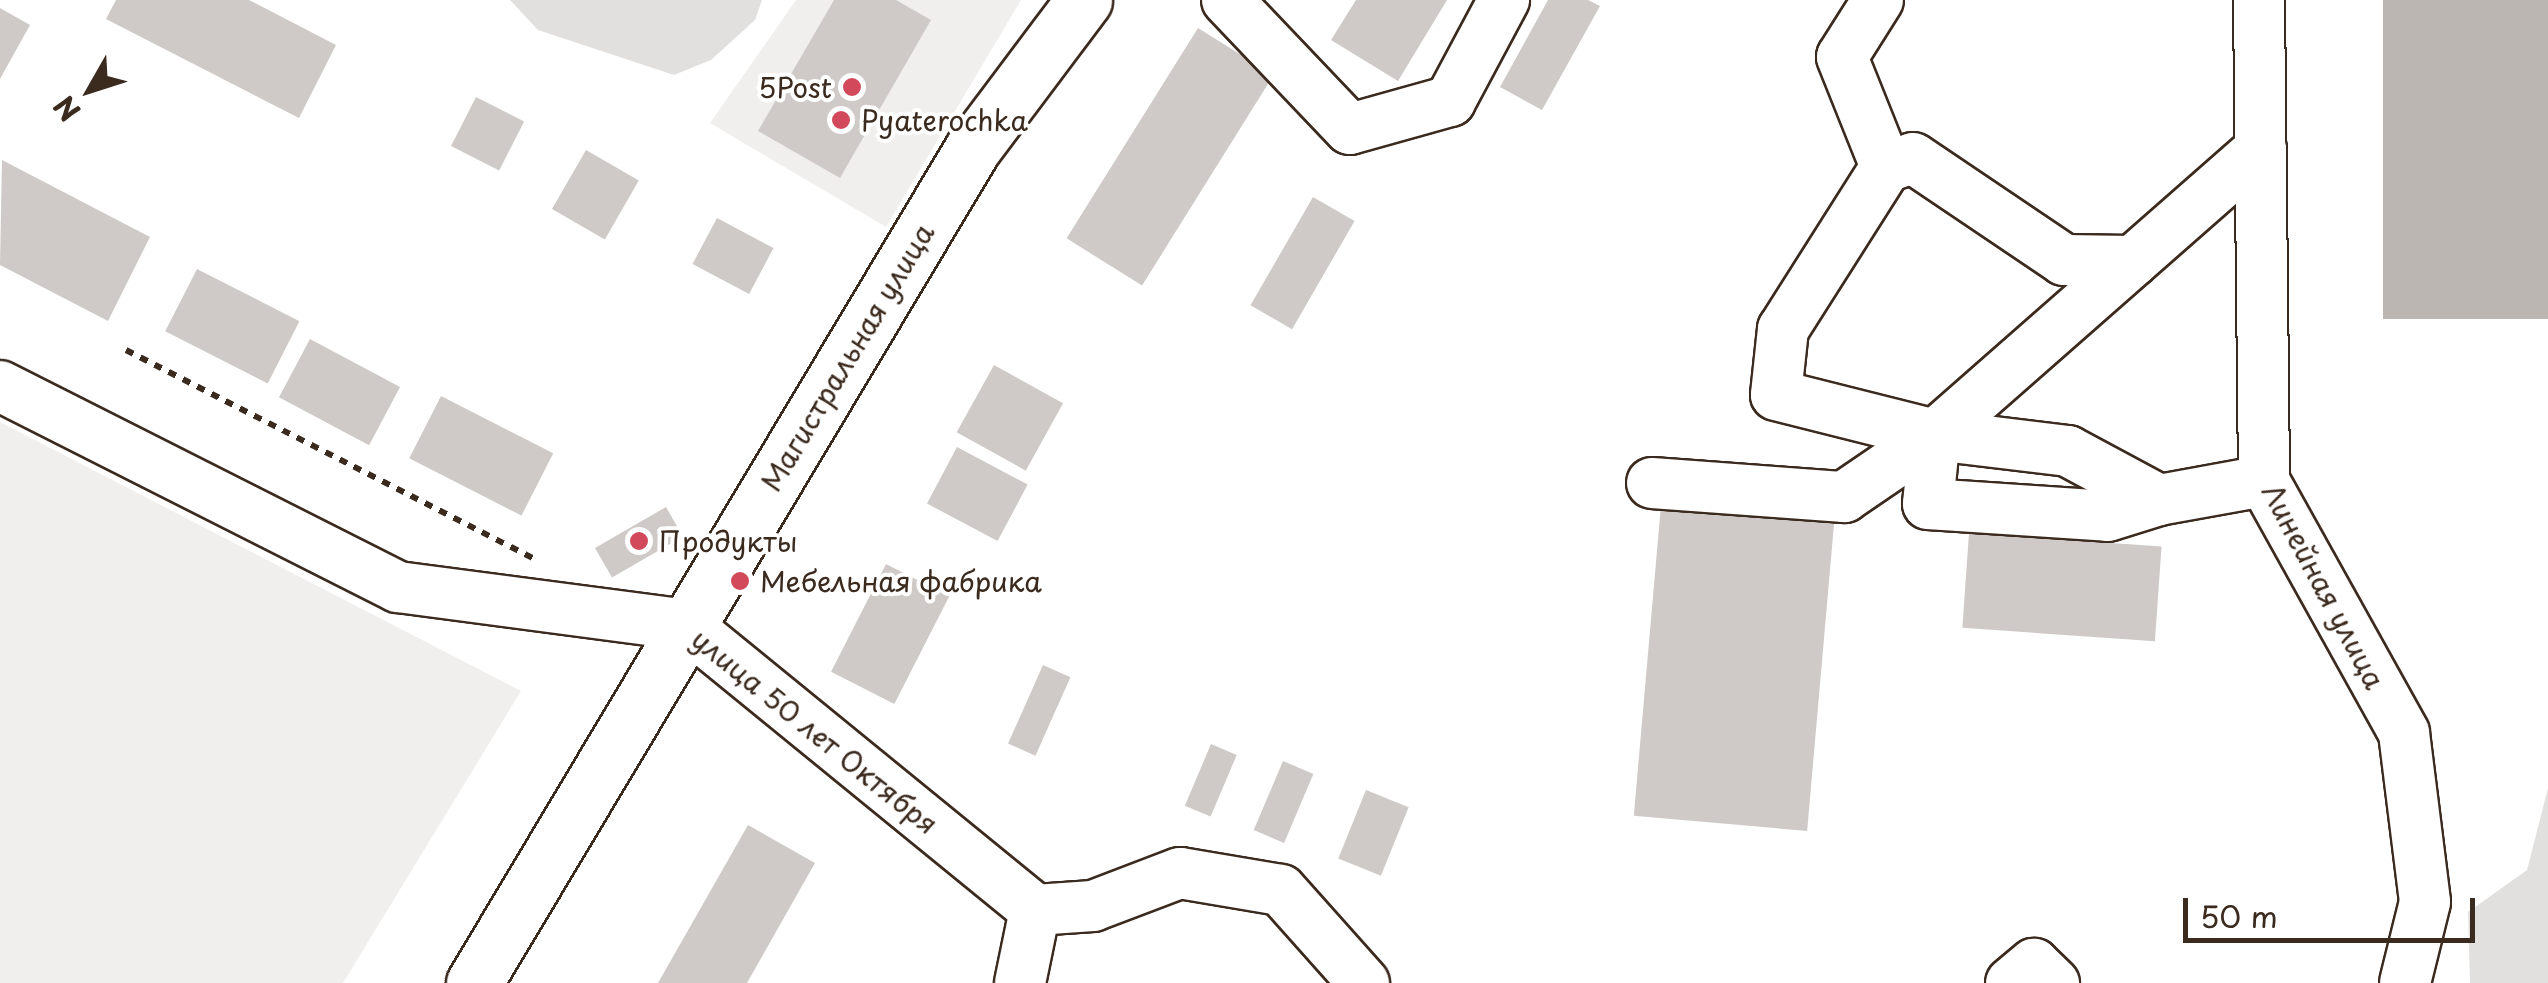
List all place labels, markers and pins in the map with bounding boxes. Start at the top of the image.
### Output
place label: 5Post [758,70,832,104]
marker: 5Post [841,76,863,98]
place label: Pyaterochka [861,103,1028,137]
marker: Pyaterochka [830,109,852,131]
place label: Продукты [659,524,797,558]
marker: Продукты [628,530,650,552]
place label: Мебельная фабрика [760,564,1043,598]
marker: Мебельная фабрика [729,570,751,592]

